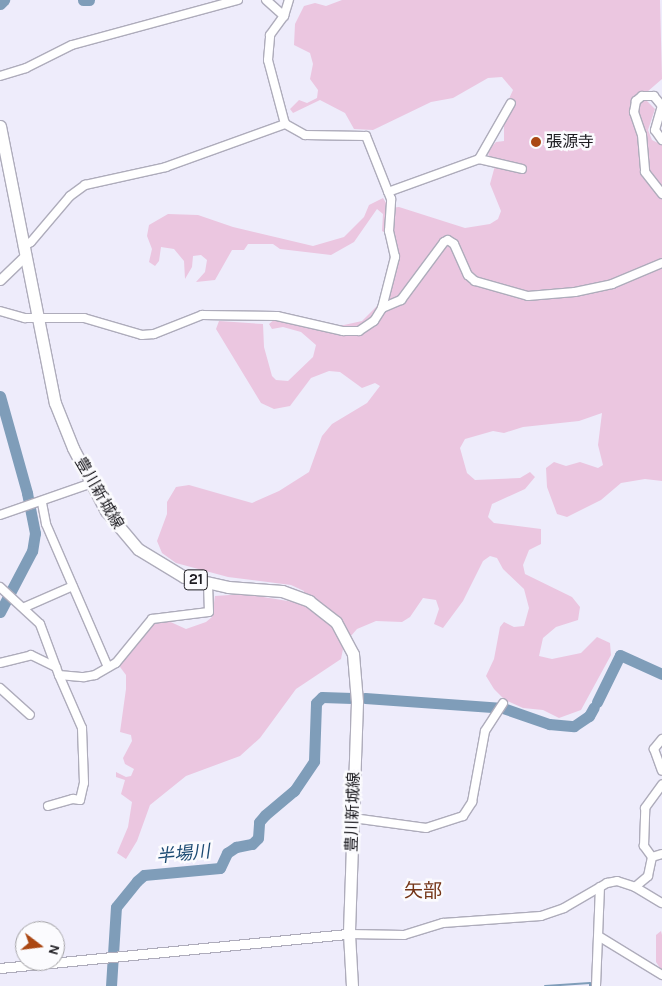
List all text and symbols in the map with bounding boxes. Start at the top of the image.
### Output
place label: 張源寺 [546,132,594,152]
marker: 張源寺 [530,136,542,148]
street label: 豊川新城線 [71,454,127,532]
road number: 21 [184,568,208,592]
street label: 豊川新城線 [342,772,364,852]
water label: 半場川 [155,840,211,868]
district label: 矢部 [404,881,442,903]
north arrow [15,921,65,971]
text: N [44,943,64,957]

